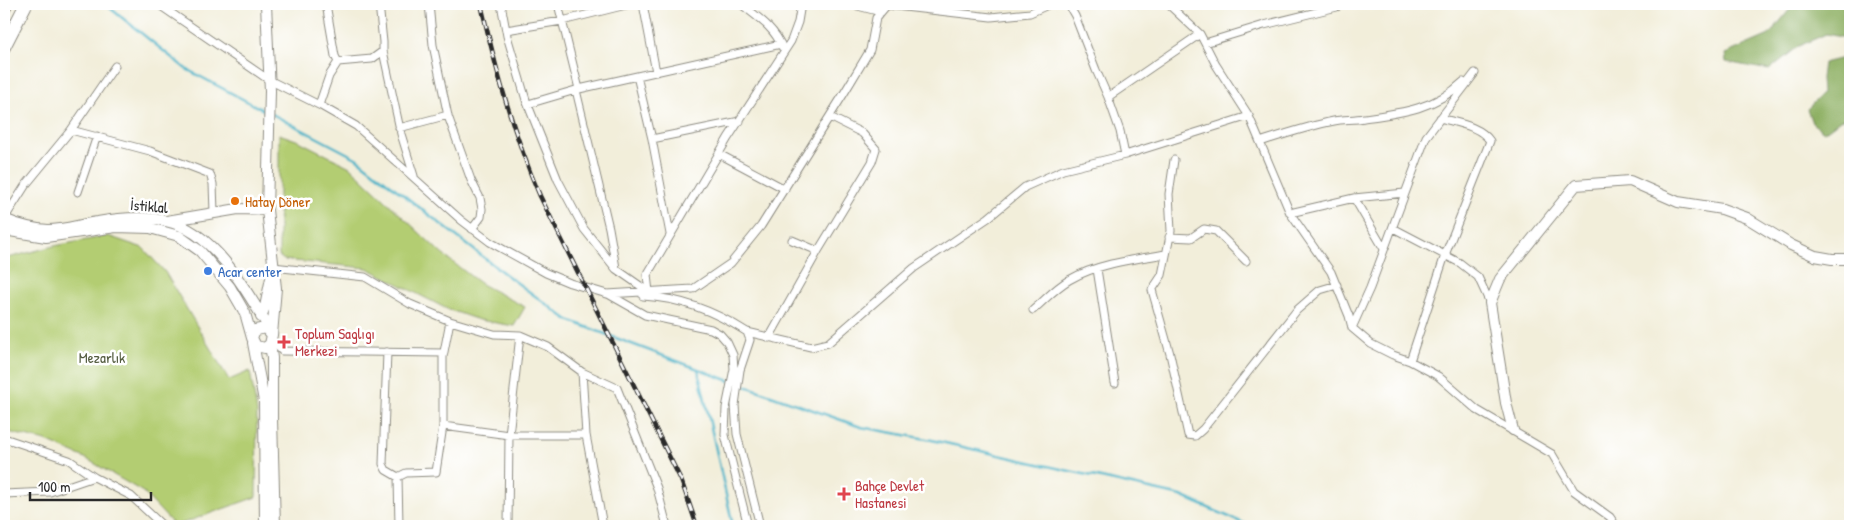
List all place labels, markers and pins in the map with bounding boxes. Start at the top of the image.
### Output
place label: Hatay Döner [245,191,311,212]
marker: Hatay Döner [229,195,241,207]
place label: Acar center [218,261,282,282]
marker: Acar center [202,265,214,277]
place label: Toplum Saglıgı Merkezi [295,323,375,361]
marker: Toplum Saglıgı Merkezi [277,335,291,349]
place label: Bahçe Devlet Hastanesi [855,475,925,513]
marker: Bahçe Devlet Hastanesi [837,487,851,501]

